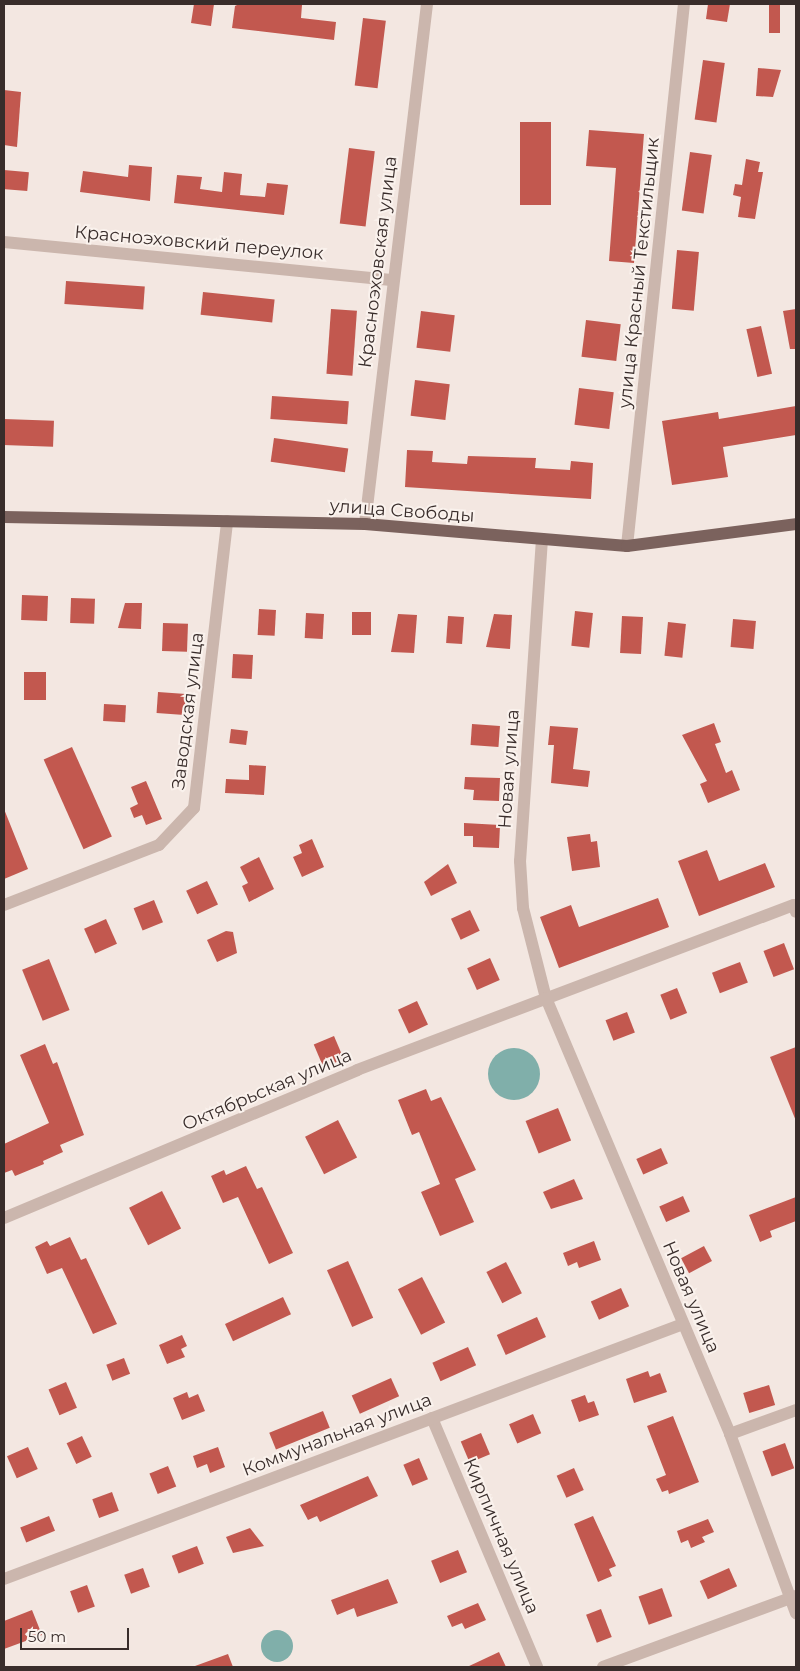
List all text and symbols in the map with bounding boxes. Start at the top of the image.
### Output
street label: улица Красный Текстильщик [614,136,664,410]
street label: Красноэховская улица [354,155,402,369]
street label: Красноэховский переулок [74,221,324,265]
street label: улица Свободы [329,495,475,527]
street label: Заводская улица [168,631,208,791]
street label: Новая улица [494,709,524,829]
street label: Октябрьская улица [179,1045,355,1135]
street label: Новая улица [658,1238,724,1356]
street label: Коммунальная улица [239,1389,435,1481]
street label: Кирпичная улица [458,1455,544,1617]
scale bar [22,1618,131,1650]
text: 50 m [28,1627,66,1646]

